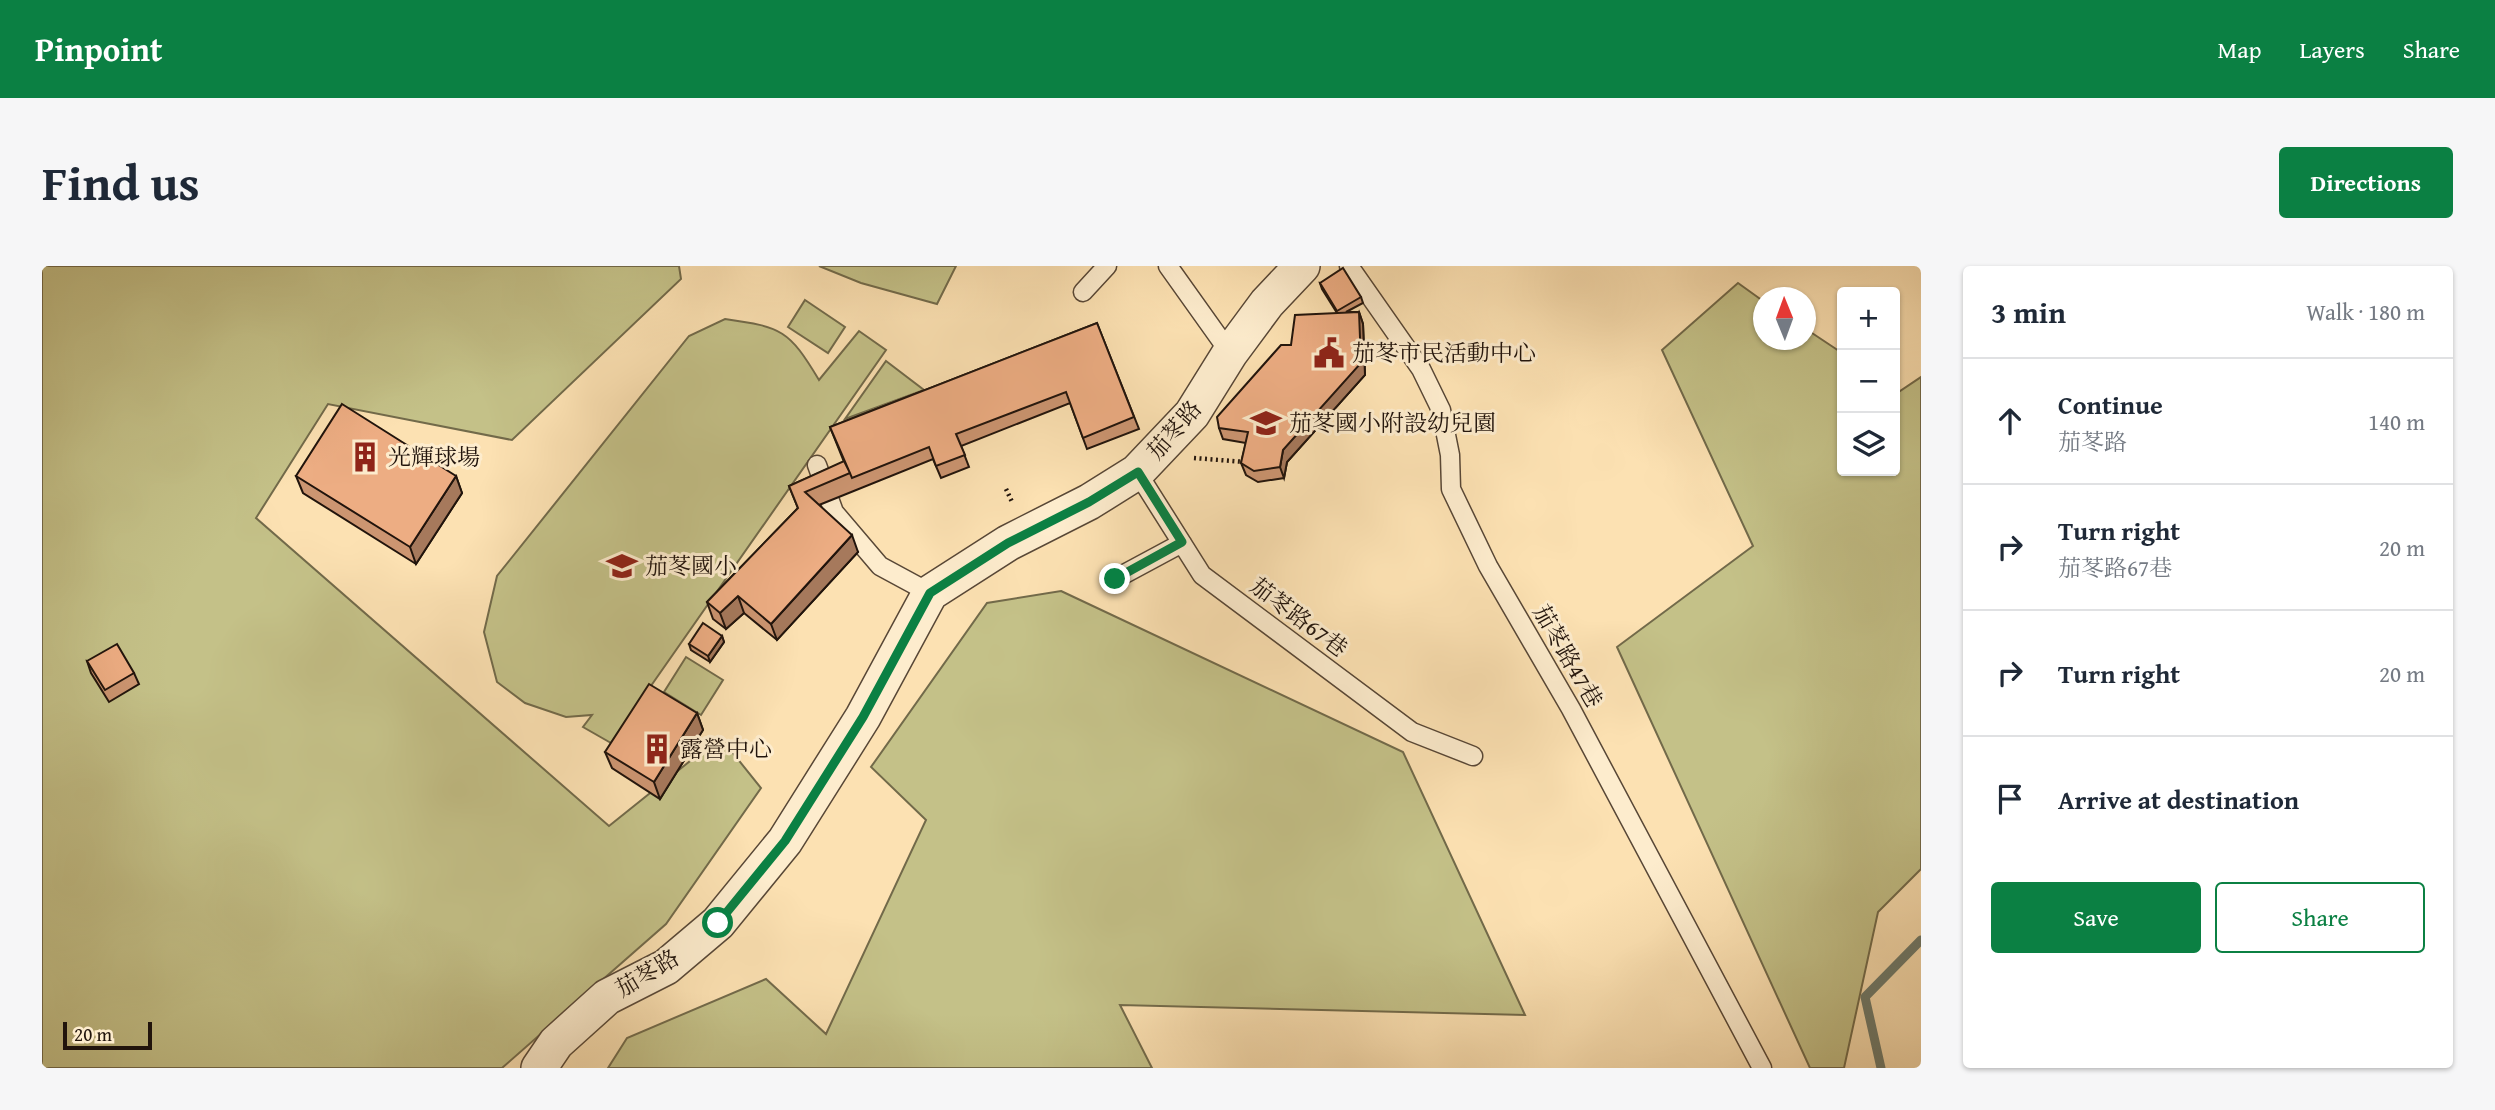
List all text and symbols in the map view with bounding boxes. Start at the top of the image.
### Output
text: Pinpoint [35,25,162,73]
text: Map [2218,32,2261,67]
text: Layers [2299,32,2365,67]
text: Share [2403,32,2460,67]
text: Find us [42,146,200,218]
button: Directions [2279,147,2453,218]
north arrow [1753,287,1816,350]
map controls [1837,287,1900,476]
button: + [1837,287,1900,350]
text: 3 min [1991,290,2066,334]
text: Walk · 180 m [2306,295,2425,328]
public building icon: 茄苳市民活動中心 [1312,336,1346,370]
place label: 茄苳市民活動中心 [1352,336,1536,369]
button: − [1837,350,1900,413]
text: Continue [2058,385,2163,424]
street label: 茄苳路 [1139,393,1209,467]
icon: ahead [1991,402,2029,440]
text: 140 m [2368,405,2425,438]
school or university icon: 茄苳國小附設幼兒園 [1249,406,1283,440]
place label: 茄苳國小附設幼兒園 [1289,406,1496,439]
button: layers [1837,413,1900,476]
text: 茄苳路 [2058,425,2127,458]
building icon: 光輝球場 [348,440,382,474]
place label: 光輝球場 [388,440,480,473]
text: Turn right [2058,511,2180,550]
icon: right [1991,528,2029,566]
text: 20 m [2379,531,2425,564]
school or university icon: 茄苳國小 [605,549,639,583]
place label: 茄苳國小 [645,549,737,582]
text: 茄苳路67巷 [2058,551,2172,584]
route end [1099,563,1130,594]
street label: 茄苳路67巷 [1244,569,1355,664]
street label: 茄苳路47巷 [1526,598,1611,713]
icon: right [1991,654,2029,692]
text: Turn right [2058,654,2180,693]
text: 20 m [2379,657,2425,690]
building icon: 露營中心 [640,732,674,766]
place label: 露營中心 [680,732,772,765]
icon: arrive [1991,780,2029,818]
text: Arrive at destination [2058,780,2299,819]
button: Save [1991,882,2201,953]
button: Share [2215,882,2425,953]
route start [702,907,733,938]
street label: 茄苳路 [609,941,685,1004]
scale bar [63,1019,152,1051]
text: 20 m [74,1020,112,1048]

